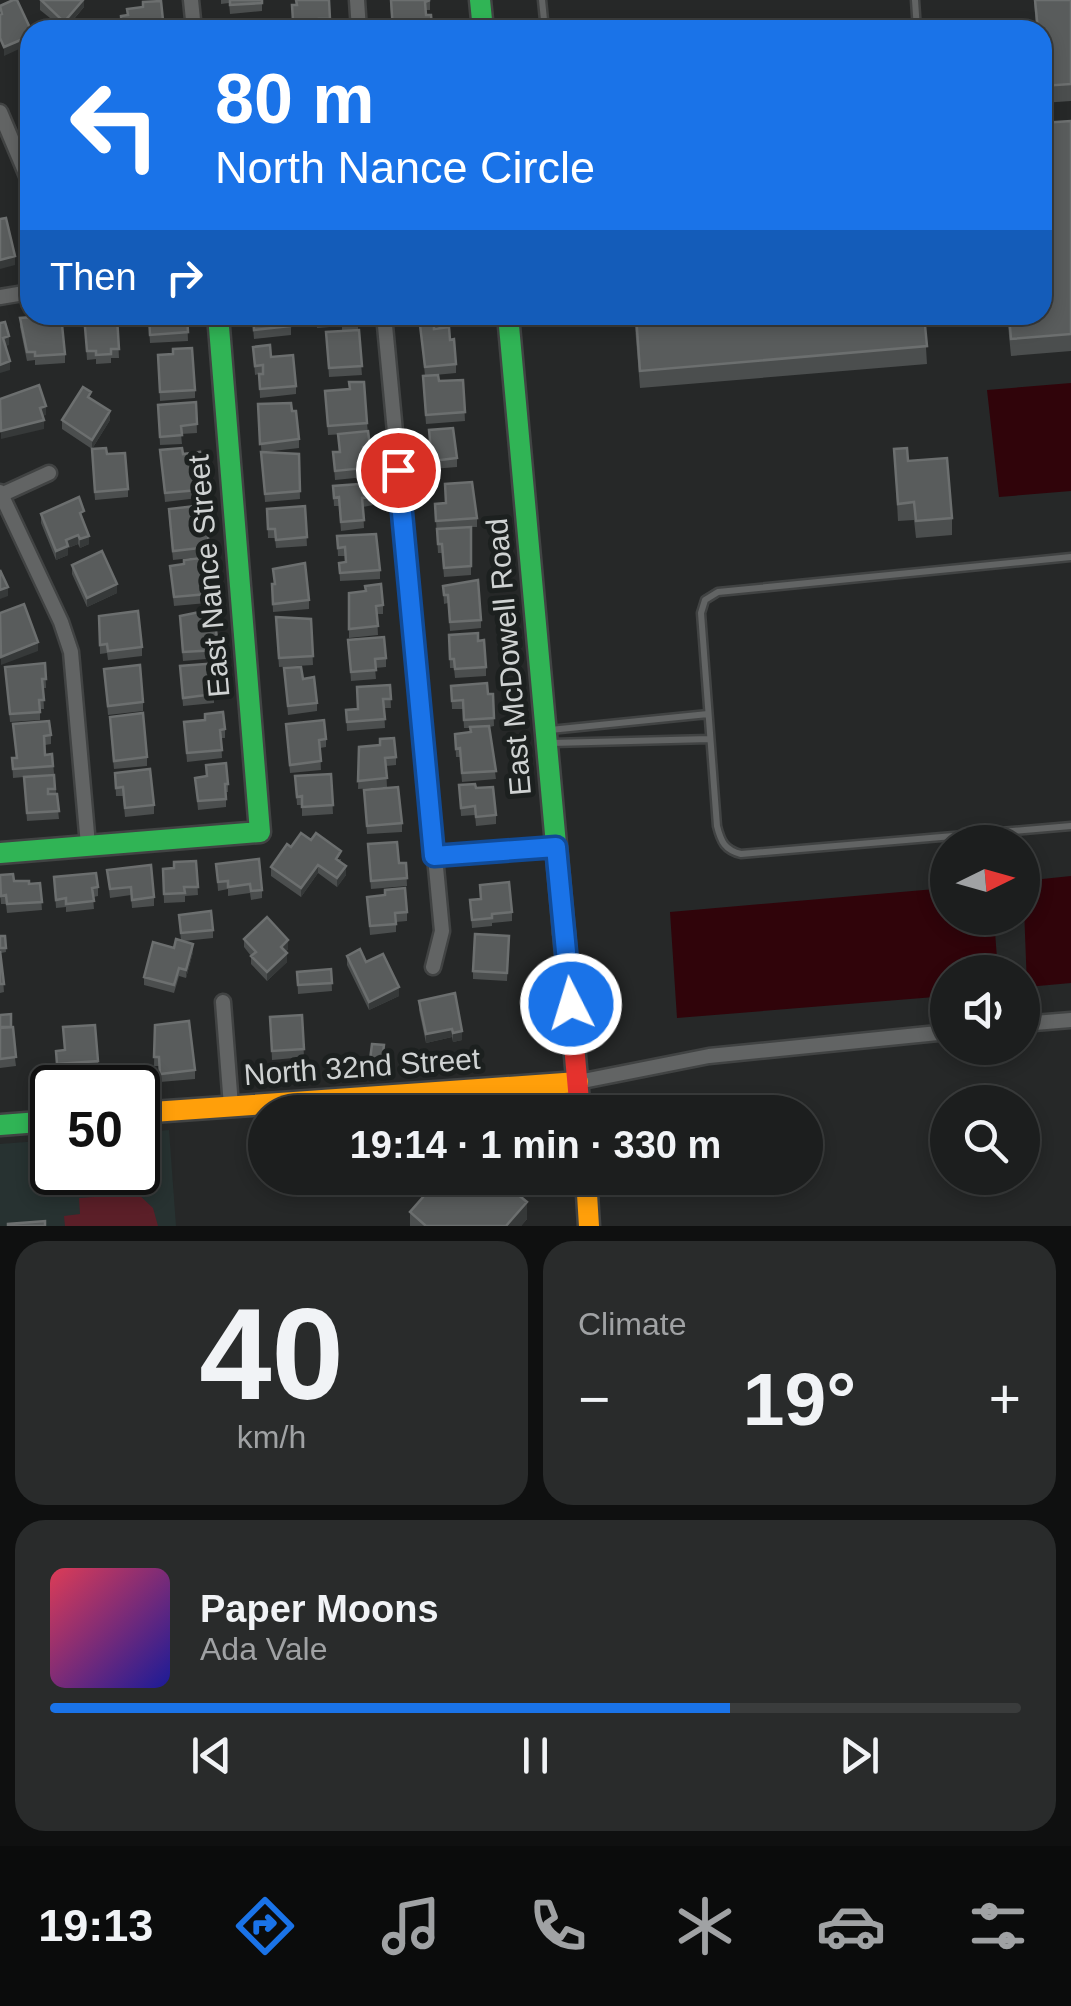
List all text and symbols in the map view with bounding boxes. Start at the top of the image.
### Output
icon: left [50,60,180,190]
text: 80 m [215,60,375,138]
text: North Nance Circle [215,142,595,193]
icon: right [157,250,212,305]
text: Then [50,256,137,298]
pin [356,428,441,513]
icon: arrive [371,443,426,498]
street label: East Nance Street [181,453,236,699]
street label: East McDowell Road [480,517,537,797]
north arrow [930,825,1040,935]
map controls [930,825,1040,1195]
position arrow [519,952,623,1056]
button: sound [930,955,1040,1065]
street label: North 32nd Street [243,1042,482,1091]
speed limit sign: 50 [30,1065,160,1195]
button: search [930,1085,1040,1195]
text: 19:14 · 1 min · 330 m [350,1124,721,1166]
text: 40 [199,1281,344,1427]
text: Climate [578,1306,686,1342]
text: 19° [743,1357,856,1441]
text: − [578,1368,610,1430]
text: + [989,1368,1021,1430]
text: km/h [237,1419,306,1455]
text: Paper Moons [200,1588,439,1630]
text: Ada Vale [200,1631,328,1667]
icon: previous [184,1728,239,1783]
icon: pause [508,1728,563,1783]
icon: next [832,1728,887,1783]
icon: directions [230,1891,300,1961]
icon: music [376,1891,446,1961]
icon: phone [523,1891,593,1961]
icon: climate [670,1891,740,1961]
icon: car [816,1891,886,1961]
icon: filters [963,1891,1033,1961]
text: 19:13 [38,1900,153,1951]

